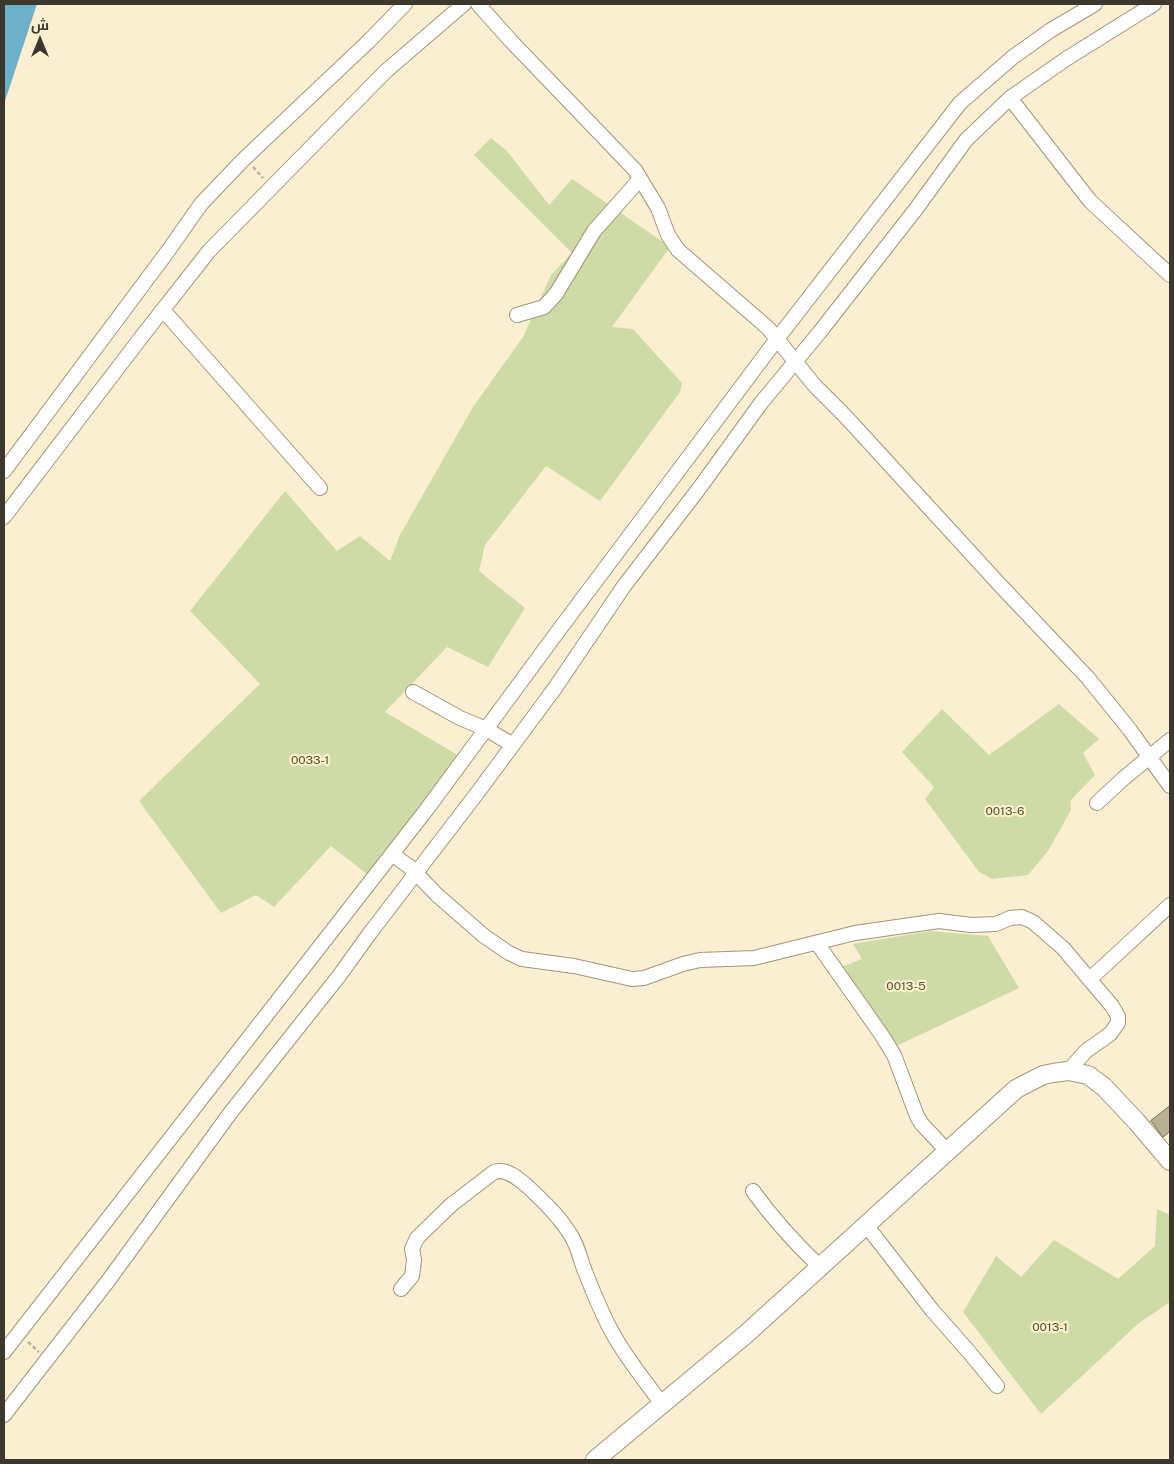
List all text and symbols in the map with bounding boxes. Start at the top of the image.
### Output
north arrow [15,15,65,65]
text: ش [31,17,49,33]
park label: 0033-1 [291,753,329,767]
park label: 0013-6 [985,804,1025,818]
park label: 0013-5 [886,979,926,993]
park label: 0013-1 [1032,1320,1068,1334]

